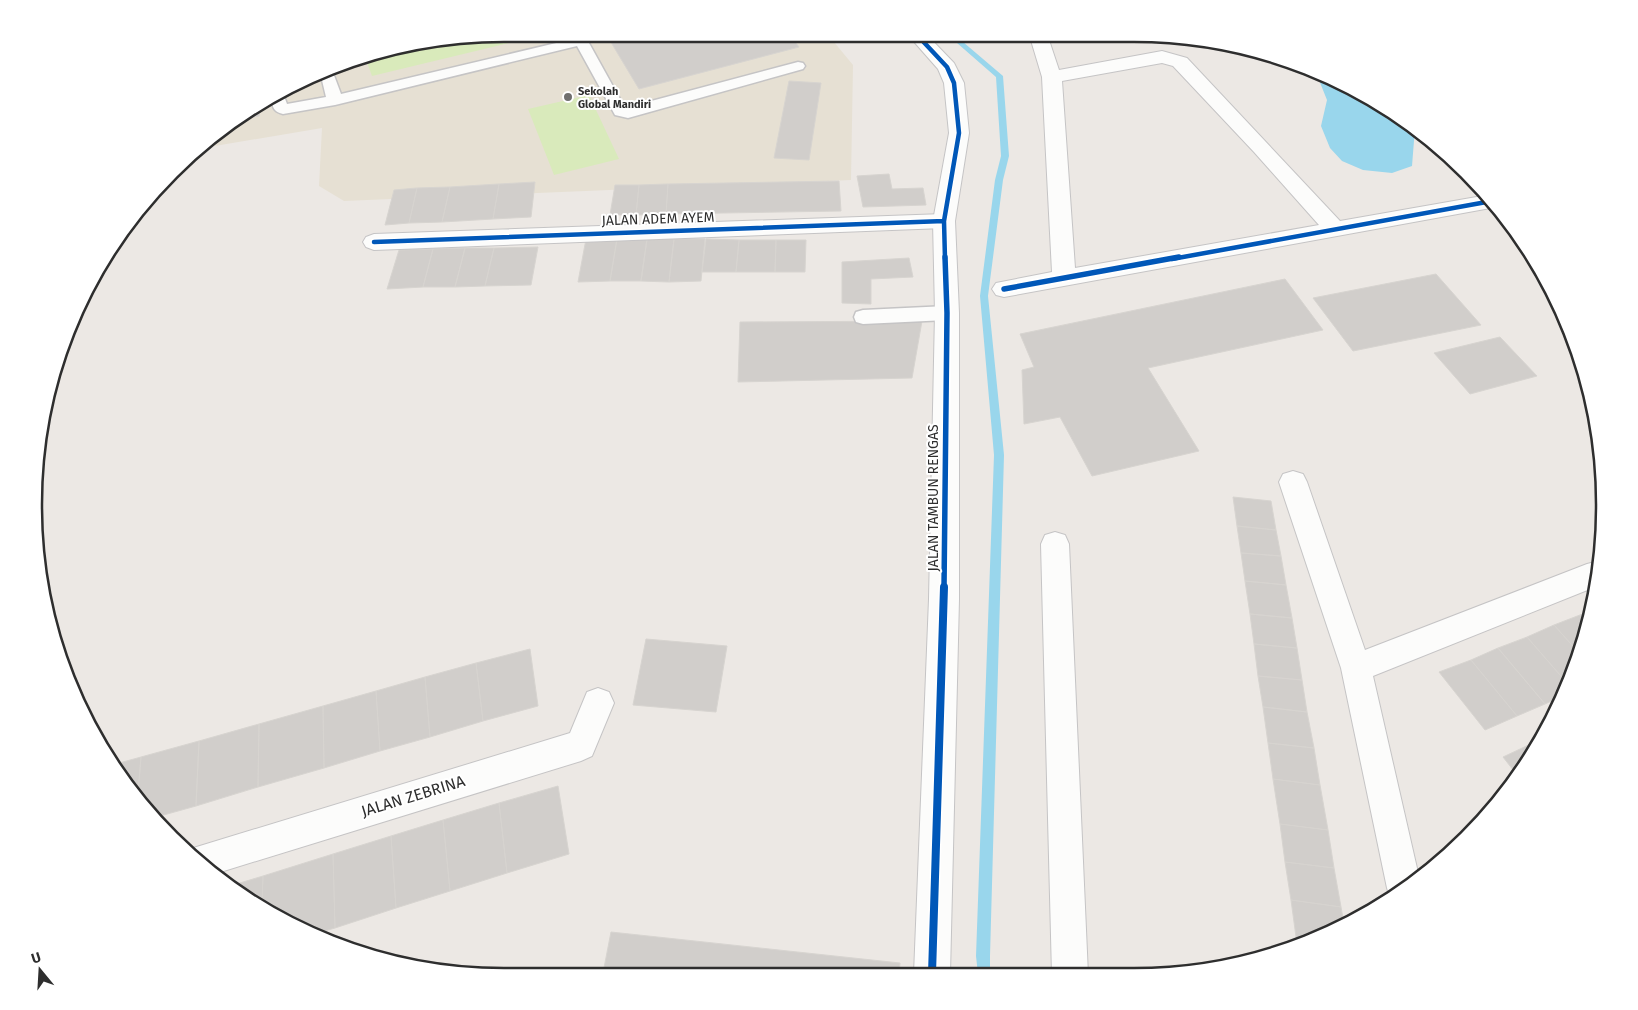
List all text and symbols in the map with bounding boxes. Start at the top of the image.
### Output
place label: Sekolah Global Mandiri [578,85,651,111]
marker: Sekolah Global Mandiri [562,91,574,103]
street label: JALAN ADEM AYEM [601,209,715,229]
street label: JALAN TAMBUN RENGAS [925,424,942,572]
street label: JALAN ZEBRINA [359,771,468,821]
north arrow [15,945,65,995]
text: U [29,949,43,968]

